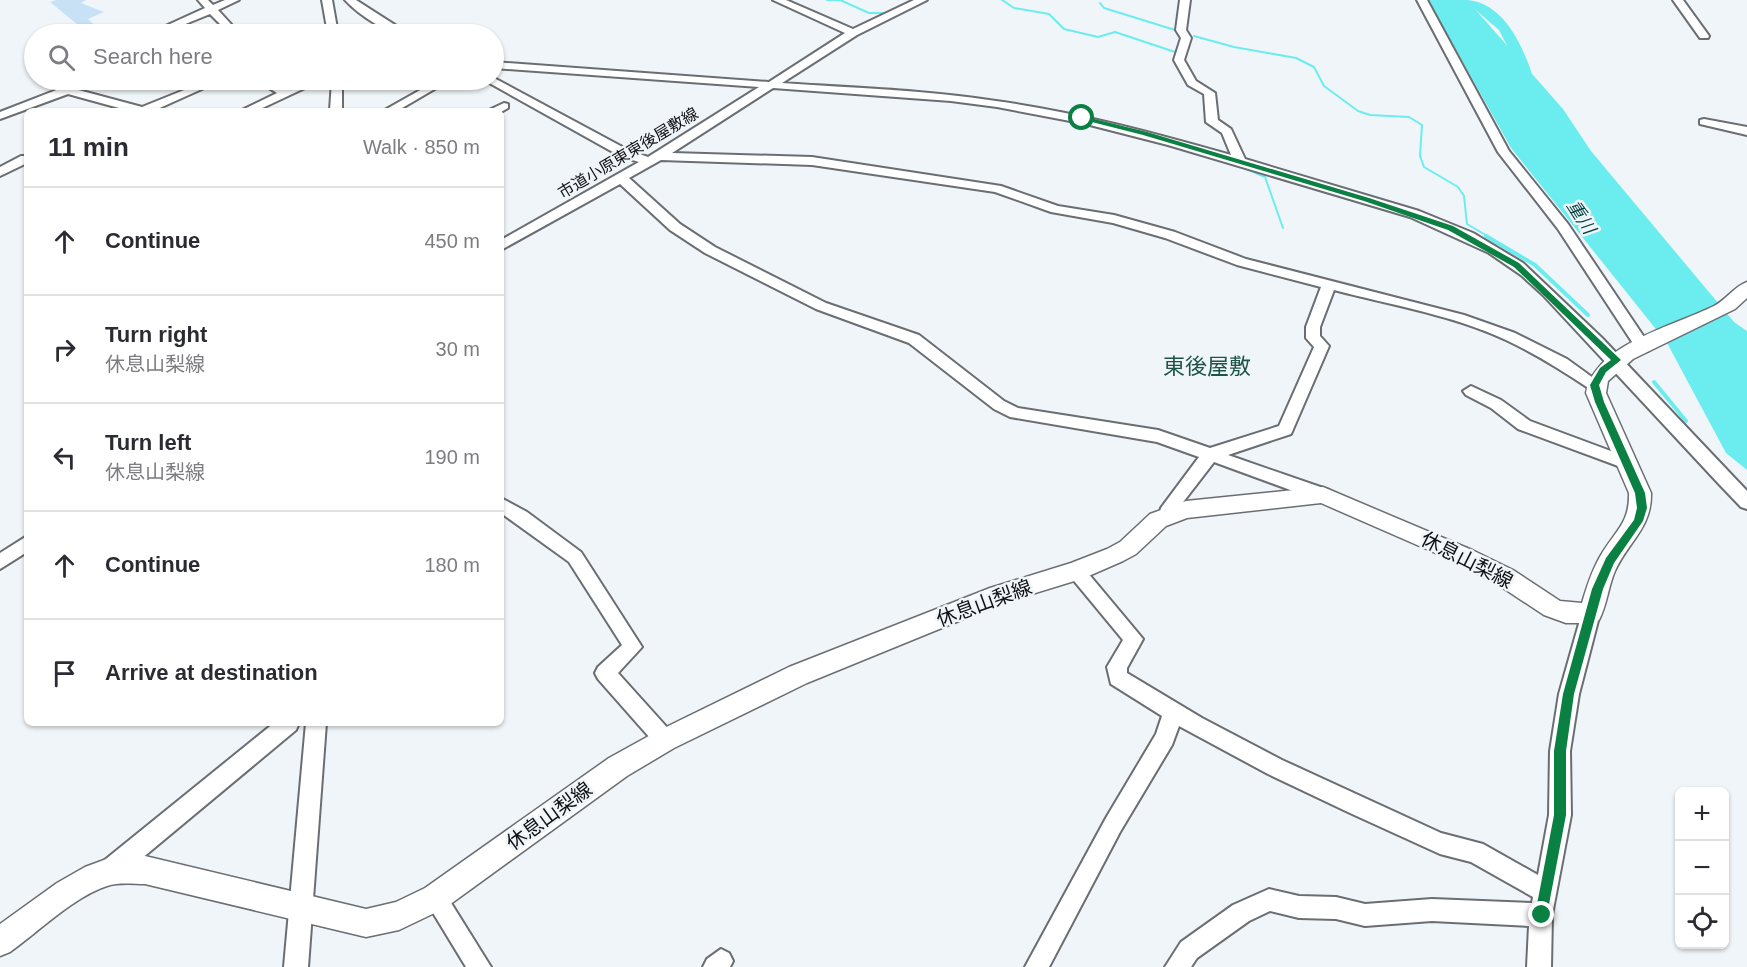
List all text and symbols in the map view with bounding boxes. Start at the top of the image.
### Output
search box [24,24,504,90]
icon: search [45,41,78,74]
text: Search here [93,44,213,69]
route start [1068,104,1094,130]
street label: 市道小原東東後屋敷線 [555,105,701,201]
text: 11 min [48,132,129,162]
text: Walk · 850 m [363,136,480,158]
water label: 重川 [1563,196,1600,239]
icon: ahead [48,225,81,258]
text: Continue [105,228,200,253]
text: 450 m [424,230,480,252]
text: Turn right [105,322,207,347]
icon: right [48,333,81,366]
text: 30 m [436,338,480,360]
text: 休息山梨線 [105,353,205,375]
district label: 東後屋敷 [1163,354,1251,379]
text: Turn left [105,430,191,455]
icon: left [48,441,81,474]
text: 190 m [424,446,480,468]
text: 休息山梨線 [105,461,205,483]
street label: 休息山梨線 [1417,527,1517,593]
icon: ahead [48,549,81,582]
text: Continue [105,552,200,577]
text: 180 m [424,554,480,576]
street label: 休息山梨線 [933,576,1035,630]
icon: arrive [48,657,81,690]
text: Arrive at destination [105,660,318,685]
street label: 休息山梨線 [502,778,596,854]
map controls [1675,787,1729,949]
button: + [1675,787,1729,841]
button: − [1675,841,1729,895]
button: locate [1675,895,1729,949]
route end [1528,901,1554,927]

